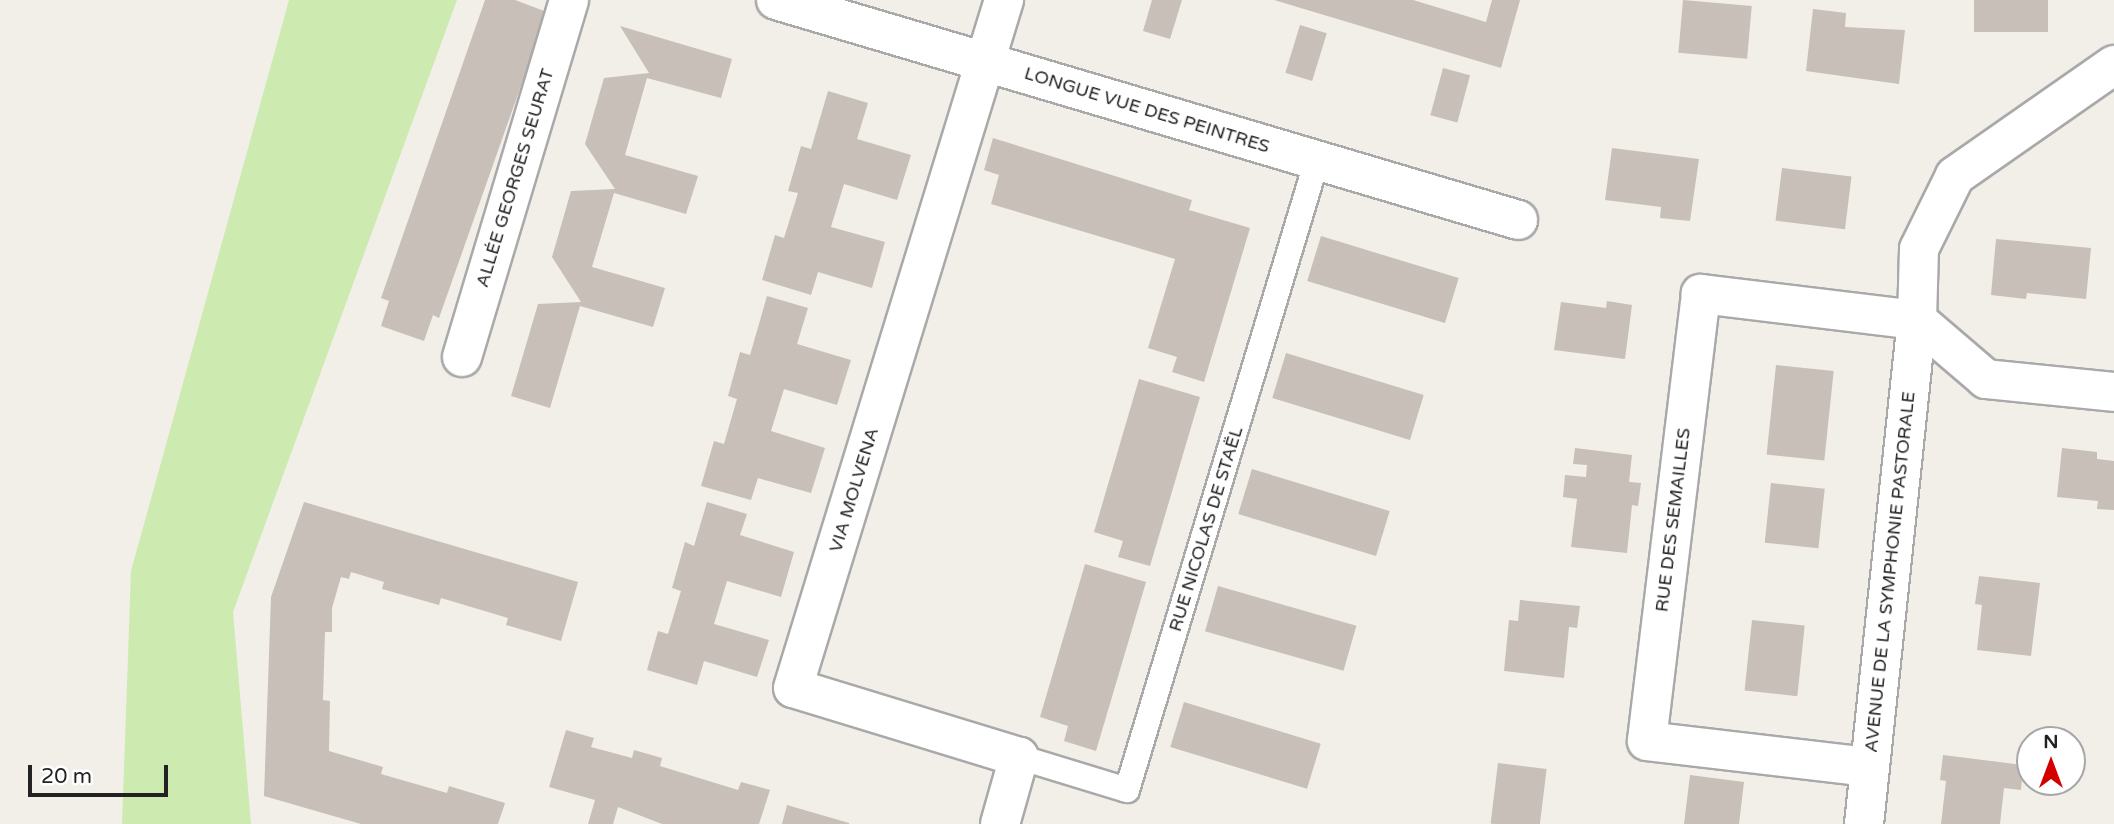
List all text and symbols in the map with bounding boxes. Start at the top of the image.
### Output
street label: LONGUE VUE DES PEINTRES [1022,62,1272,158]
street label: ALLÉE GEORGES SEURAT [471,66,559,290]
street label: AVENUE DE LA SYMPHONIE PASTORALE [1860,390,1920,754]
street label: RUE NICOLAS DE STAËL [1164,424,1248,634]
street label: VIA MOLVENA [825,425,883,555]
street label: RUE DES SEMAILLES [1651,427,1695,613]
north arrow [2016,726,2086,796]
text: N [2043,731,2059,753]
scale bar [32,750,172,794]
text: 20 m [41,764,92,789]

